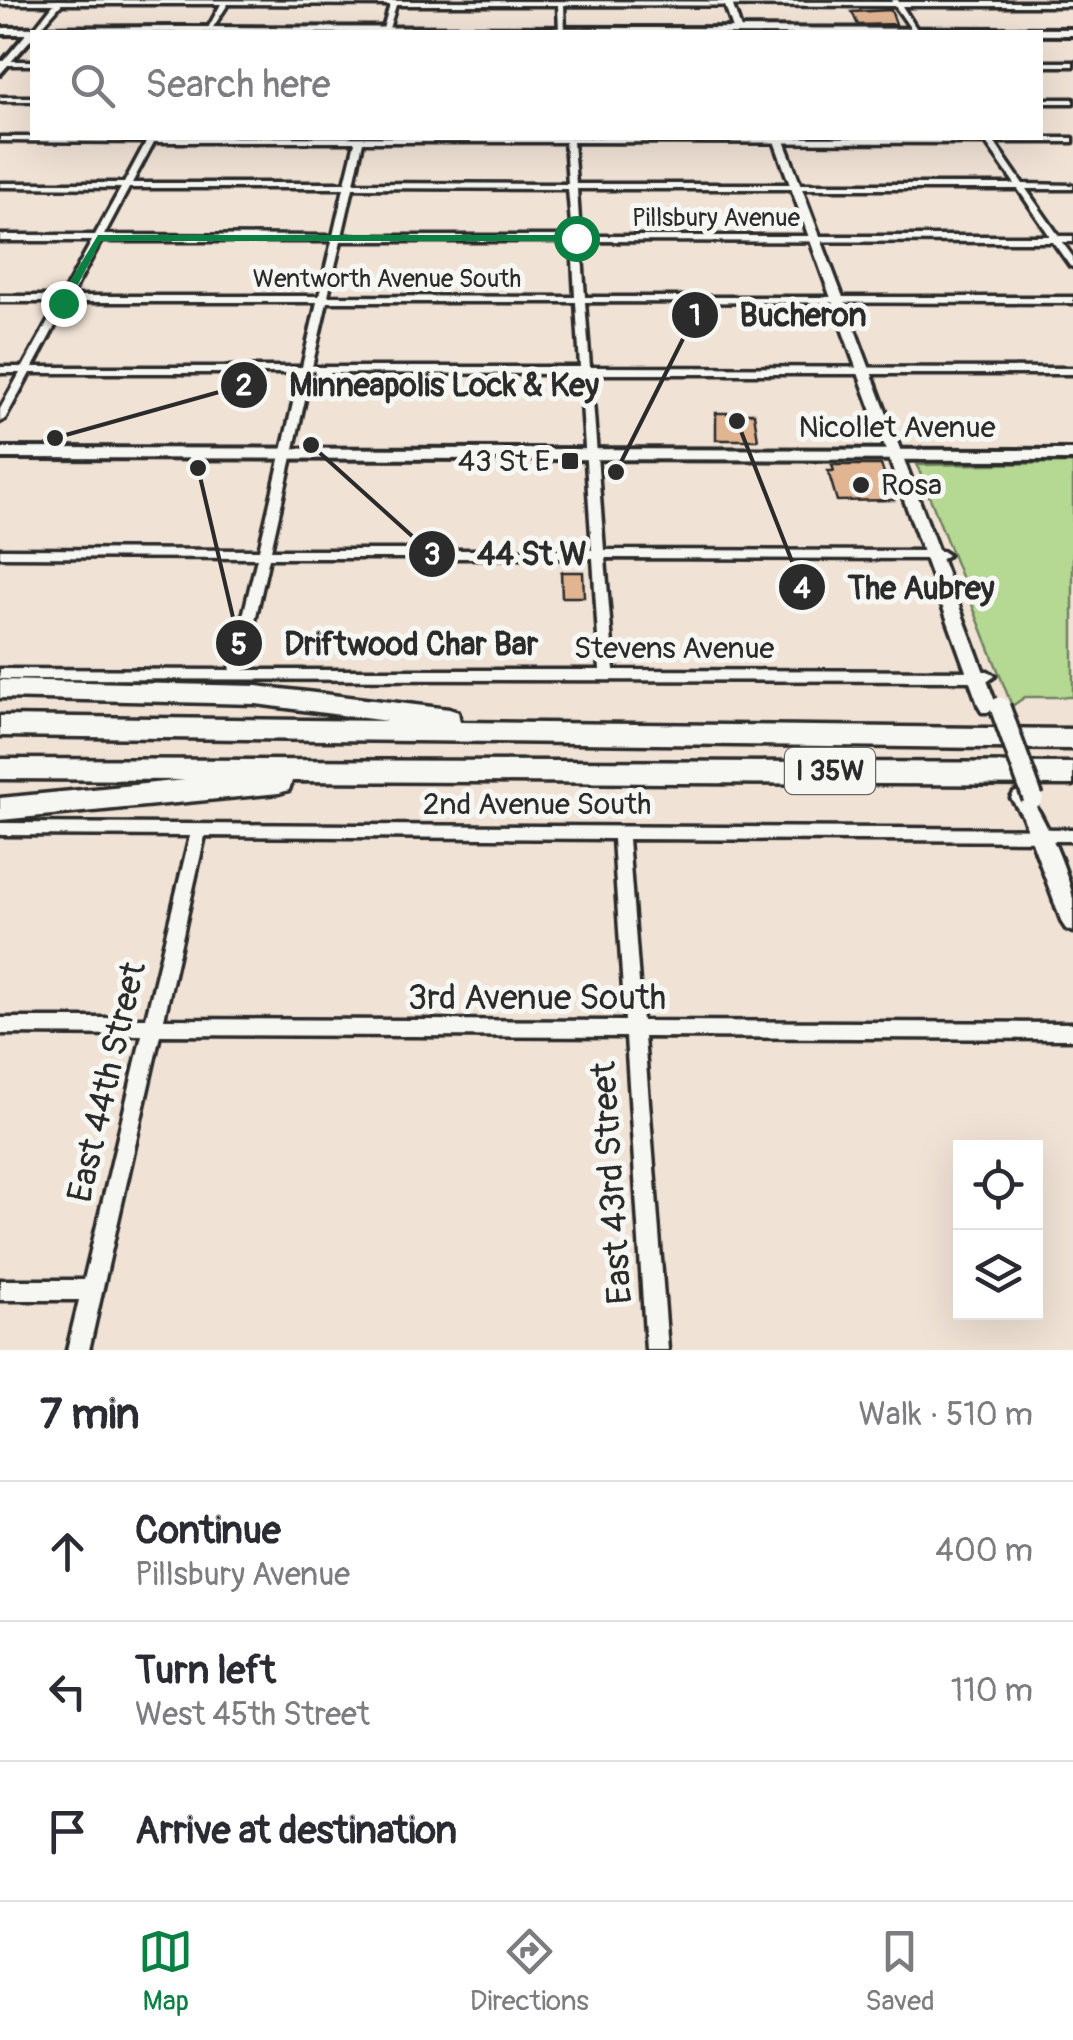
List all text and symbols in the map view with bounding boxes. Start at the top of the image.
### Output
search box [30,30,1043,140]
icon: search [65,58,120,113]
text: Search here [145,61,331,109]
street label: Pillsbury Avenue [632,203,801,234]
route start [554,216,600,262]
street label: Wentworth Avenue South [253,264,521,295]
route end [41,281,87,327]
callout: Bucheron [670,284,887,346]
text: Bucheron [739,296,867,336]
text: 1 [689,297,701,334]
callout: Minneapolis Lock & Key [219,354,619,416]
text: Minneapolis Lock & Key [289,366,599,406]
text: 2 [236,367,252,404]
street label: Nicollet Avenue [799,409,996,446]
place label: 43 St E [458,443,550,480]
marker: 43 St E [559,450,581,472]
place label: Rosa [881,467,942,504]
marker: Rosa [850,474,872,496]
callout: 44 St W [407,523,607,585]
text: 44 St W [477,535,587,575]
text: 3 [424,536,440,573]
callout: The Aubrey [777,556,1014,618]
text: The Aubrey [846,569,995,609]
text: 4 [793,570,811,607]
callout: Driftwood Char Bar [214,612,558,674]
text: Driftwood Char Bar [284,625,539,665]
text: 5 [231,626,247,663]
street label: Stevens Avenue [574,630,774,667]
road number: I 35W [785,748,875,794]
street label: 2nd Avenue South [423,786,651,823]
street label: East 44th Street [58,957,156,1207]
street label: 3rd Avenue South [408,976,666,1020]
street label: East 43rd Street [582,1059,642,1306]
map controls [953,1140,1043,1320]
button: locate [953,1140,1043,1230]
button: layers [953,1230,1043,1320]
text: 7 min [40,1389,139,1441]
text: Walk · 510 m [859,1395,1033,1435]
text: Continue [135,1507,281,1555]
icon: ahead [40,1524,95,1579]
text: 400 m [935,1531,1033,1571]
text: Pillsbury Avenue [135,1555,350,1595]
text: Turn left [135,1647,276,1695]
icon: left [40,1664,95,1719]
text: 110 m [951,1671,1033,1711]
text: West 45th Street [135,1695,370,1735]
icon: arrive [40,1804,95,1859]
text: Arrive at destination [135,1807,457,1855]
tab: Map [138,1924,193,2019]
tab: Directions [470,1924,589,2019]
tab: Saved [865,1924,935,2019]

